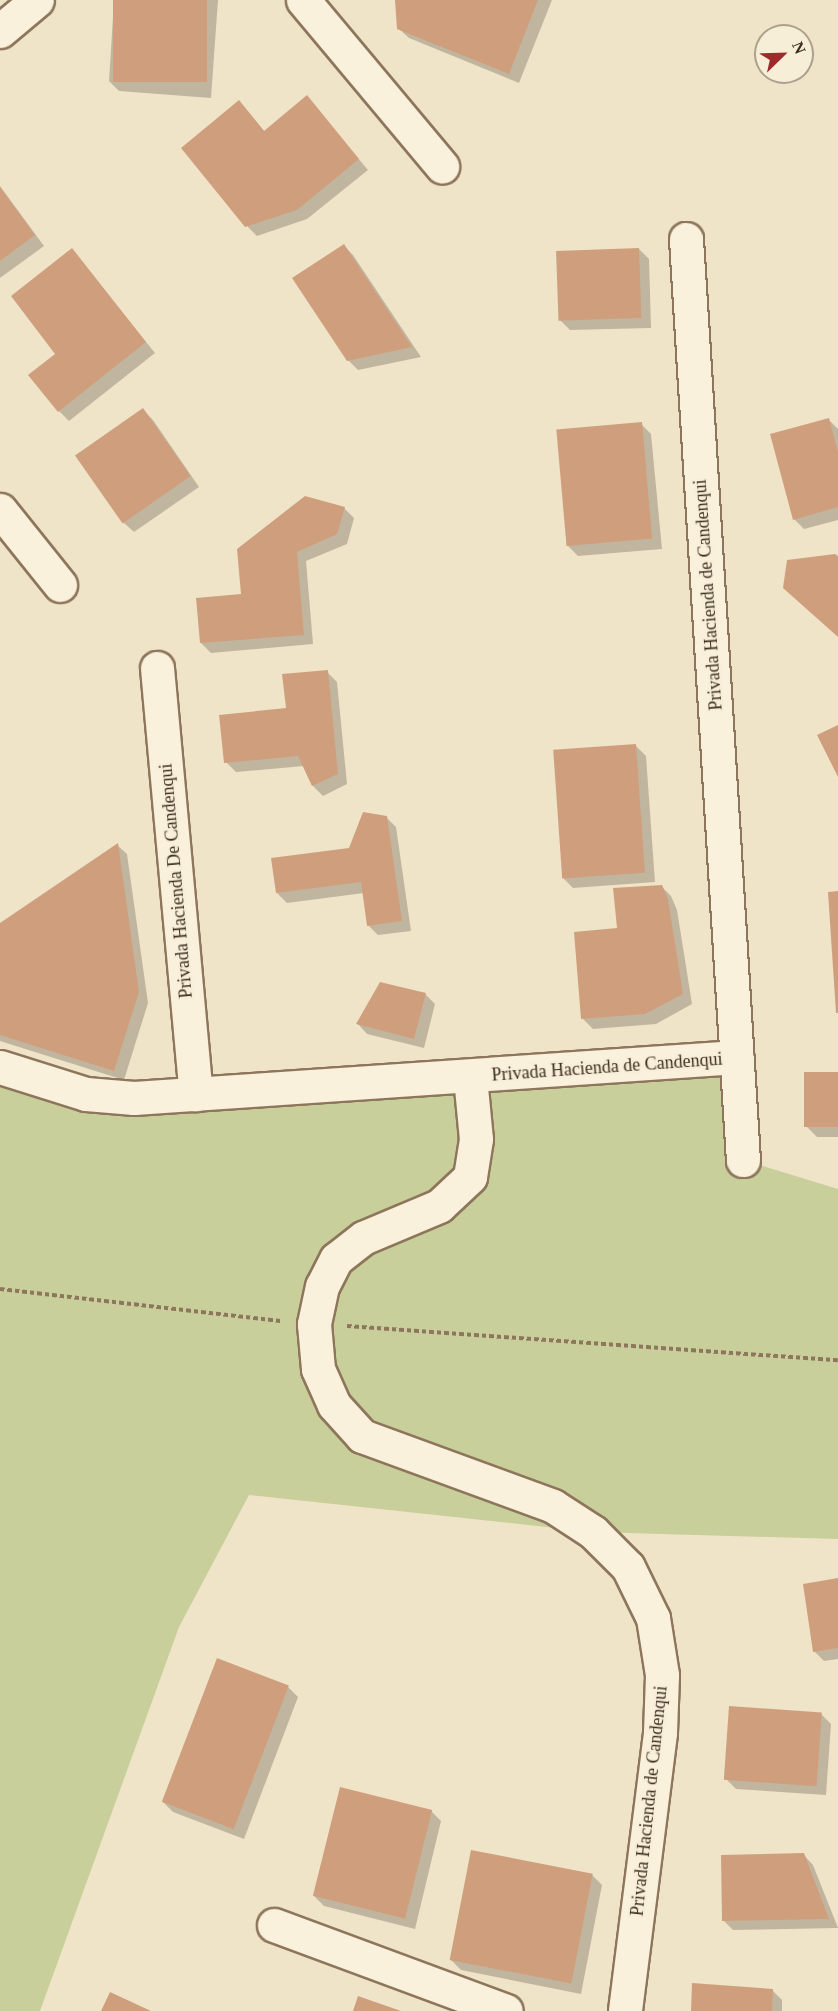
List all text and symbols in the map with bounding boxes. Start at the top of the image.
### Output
north arrow [754,24,814,84]
text: N [789,39,809,56]
street label: Privada Hacienda de Candenqui [689,479,727,711]
street label: Privada Hacienda De Candenqui [155,763,197,999]
street label: Privada Hacienda de Candenqui [491,1048,723,1086]
street label: Privada Hacienda de Candenqui [626,1685,672,1917]

